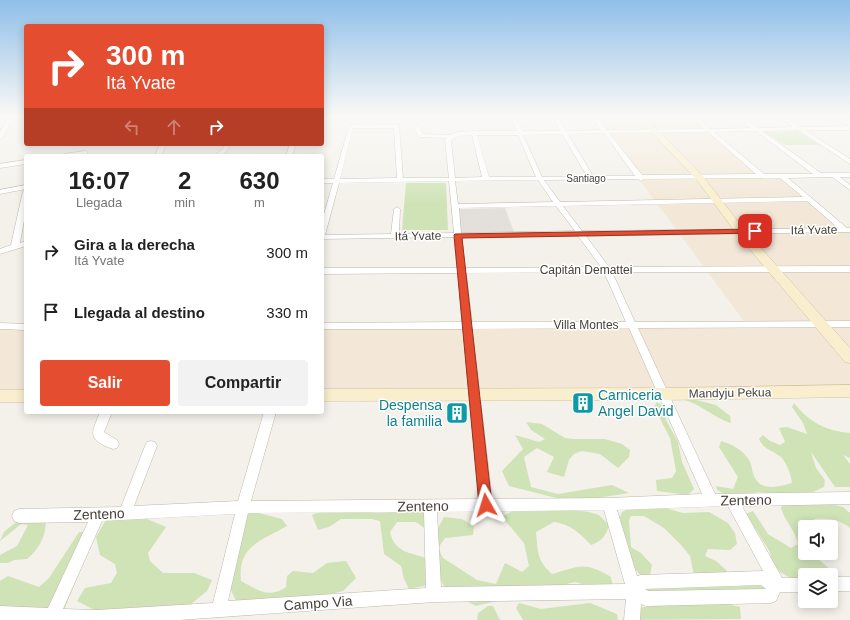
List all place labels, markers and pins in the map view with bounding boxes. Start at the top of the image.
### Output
pin [738,214,772,248]
place label: Carniceria Angel David [598,387,674,419]
building icon: Carniceria Angel David [570,390,596,416]
place label: Despensa la familia [379,397,442,429]
building icon: Despensa la familia [444,400,470,426]

